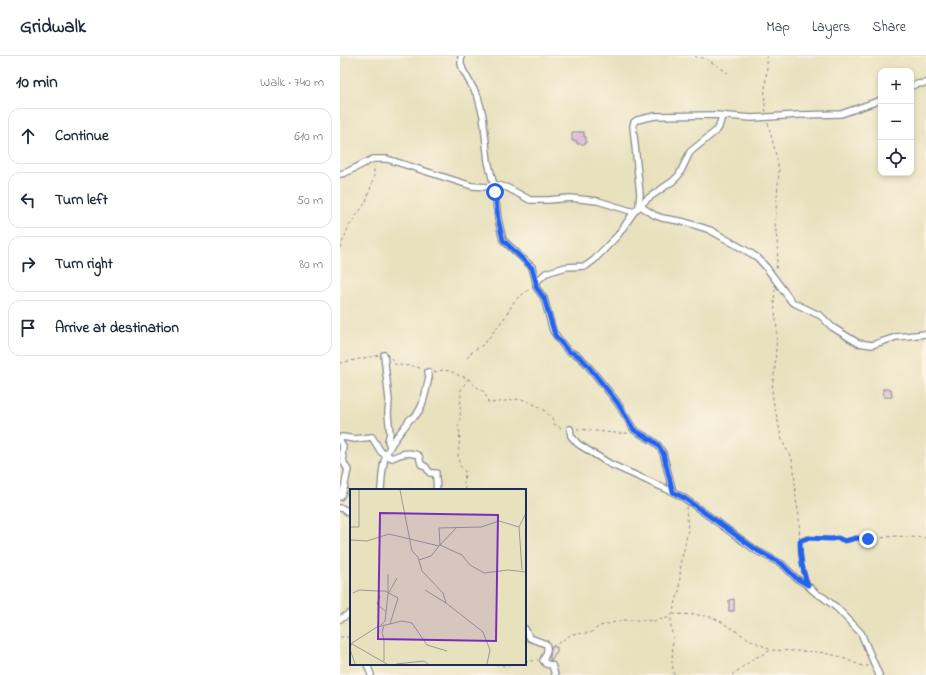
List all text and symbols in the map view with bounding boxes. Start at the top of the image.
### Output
text: Gridwalk [20,14,86,41]
text: Map [766,17,790,38]
text: Layers [812,17,850,38]
text: Share [872,17,906,38]
map controls [878,68,914,176]
button: + [878,68,914,104]
text: 10 min [16,70,58,95]
text: Walk · 740 m [260,73,324,92]
button: − [878,104,914,140]
icon: ahead [17,125,39,147]
text: Continue [55,125,109,147]
text: 610 m [294,127,323,146]
button: locate [878,140,914,176]
route start [486,183,504,201]
icon: left [17,189,39,211]
text: Turn left [55,189,108,211]
text: 50 m [297,191,323,210]
icon: right [17,253,39,275]
text: Turn right [55,253,113,275]
text: 80 m [299,255,323,274]
icon: arrive [17,317,39,339]
text: Arrive at destination [55,317,179,339]
inset map [350,489,526,665]
route end [859,530,877,548]

